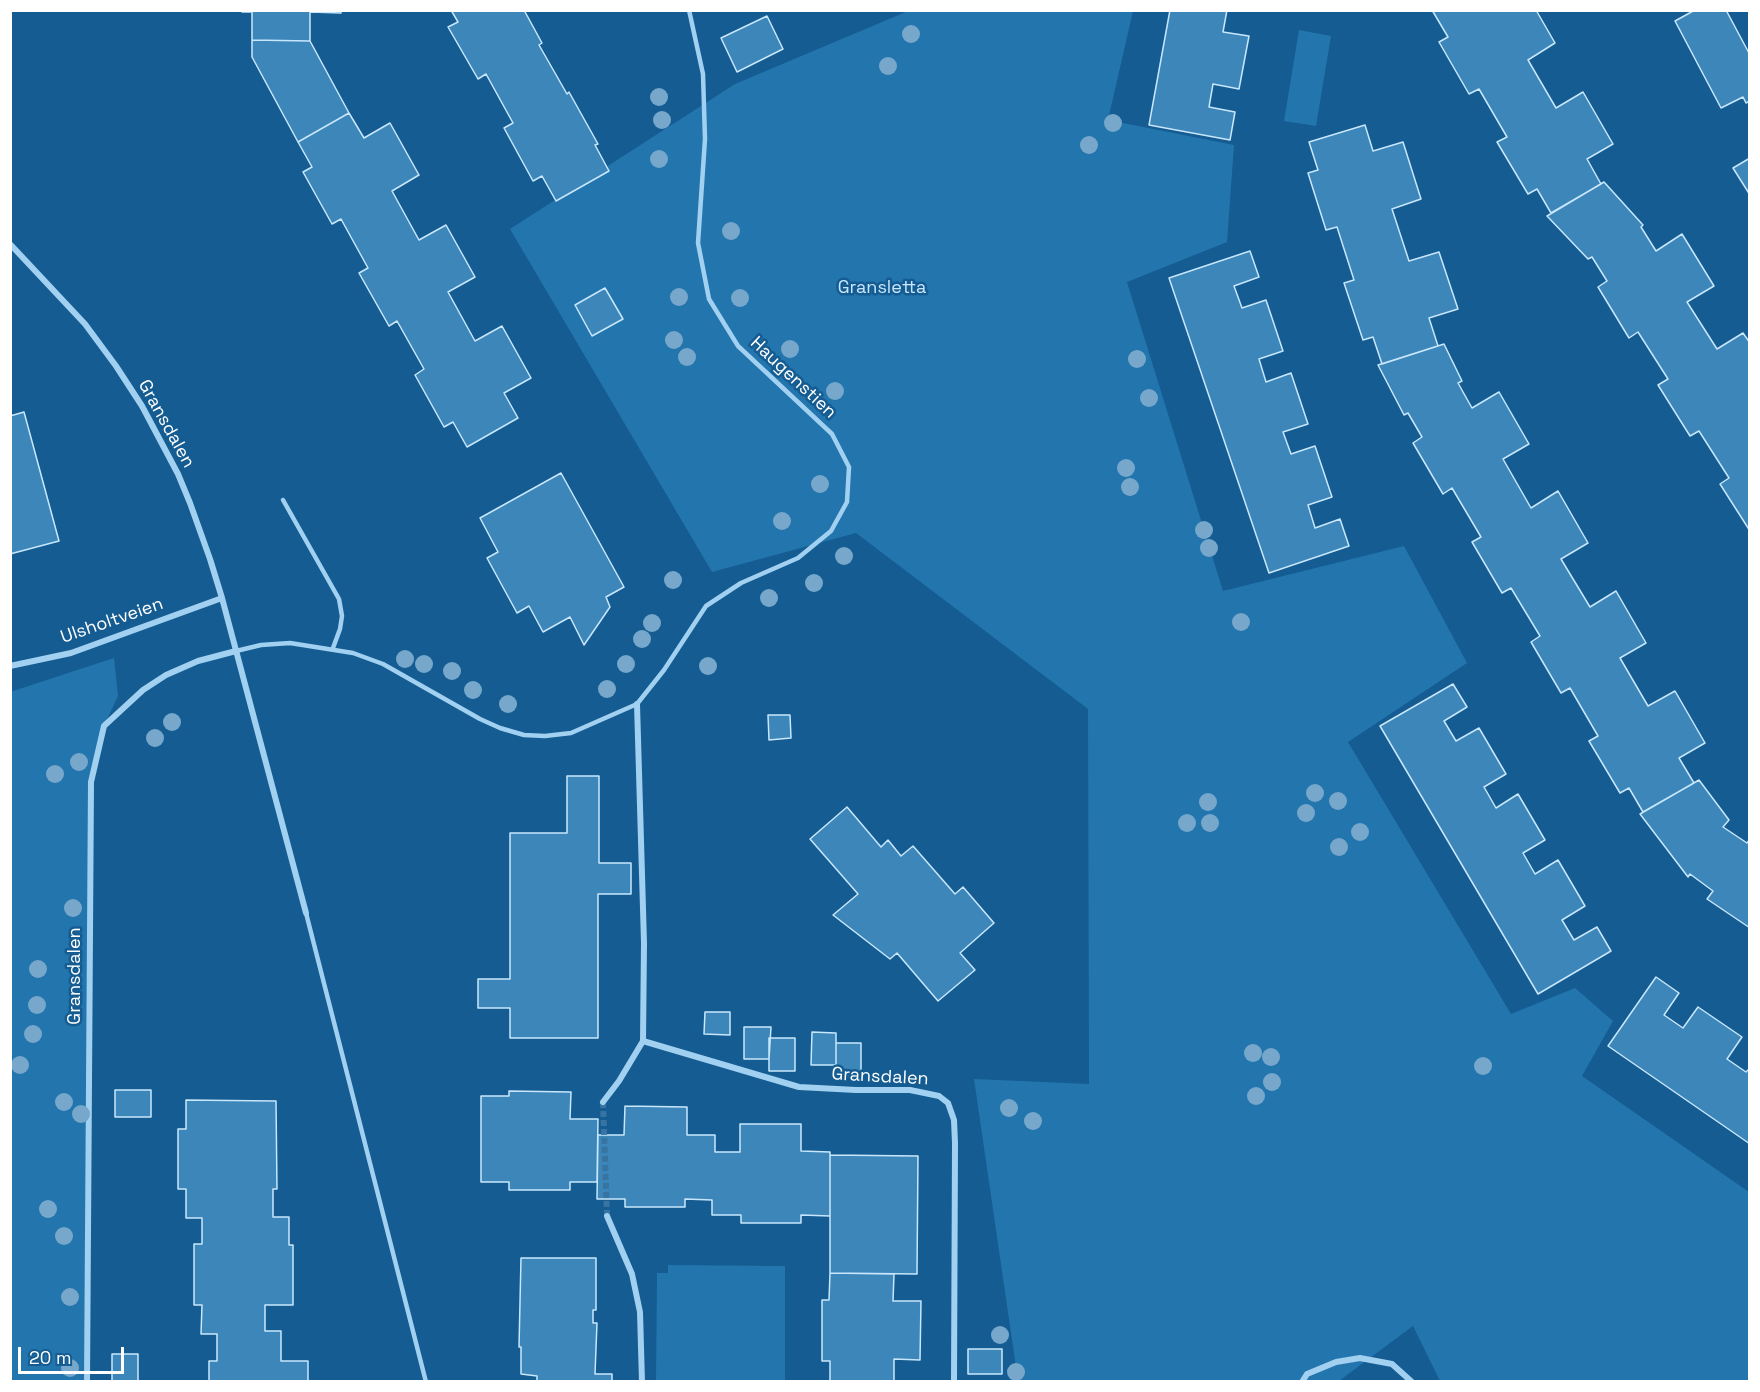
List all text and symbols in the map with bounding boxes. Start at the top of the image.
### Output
park label: Gransletta [838,277,926,299]
street label: Haugenstien [745,333,841,423]
street label: Gransdalen [133,376,199,472]
street label: Ulsholtveien [58,593,166,649]
street label: Gransdalen [64,927,86,1025]
street label: Gransdalen [831,1064,929,1090]
scale bar [21,1335,128,1373]
text: 20 m [29,1346,72,1369]

